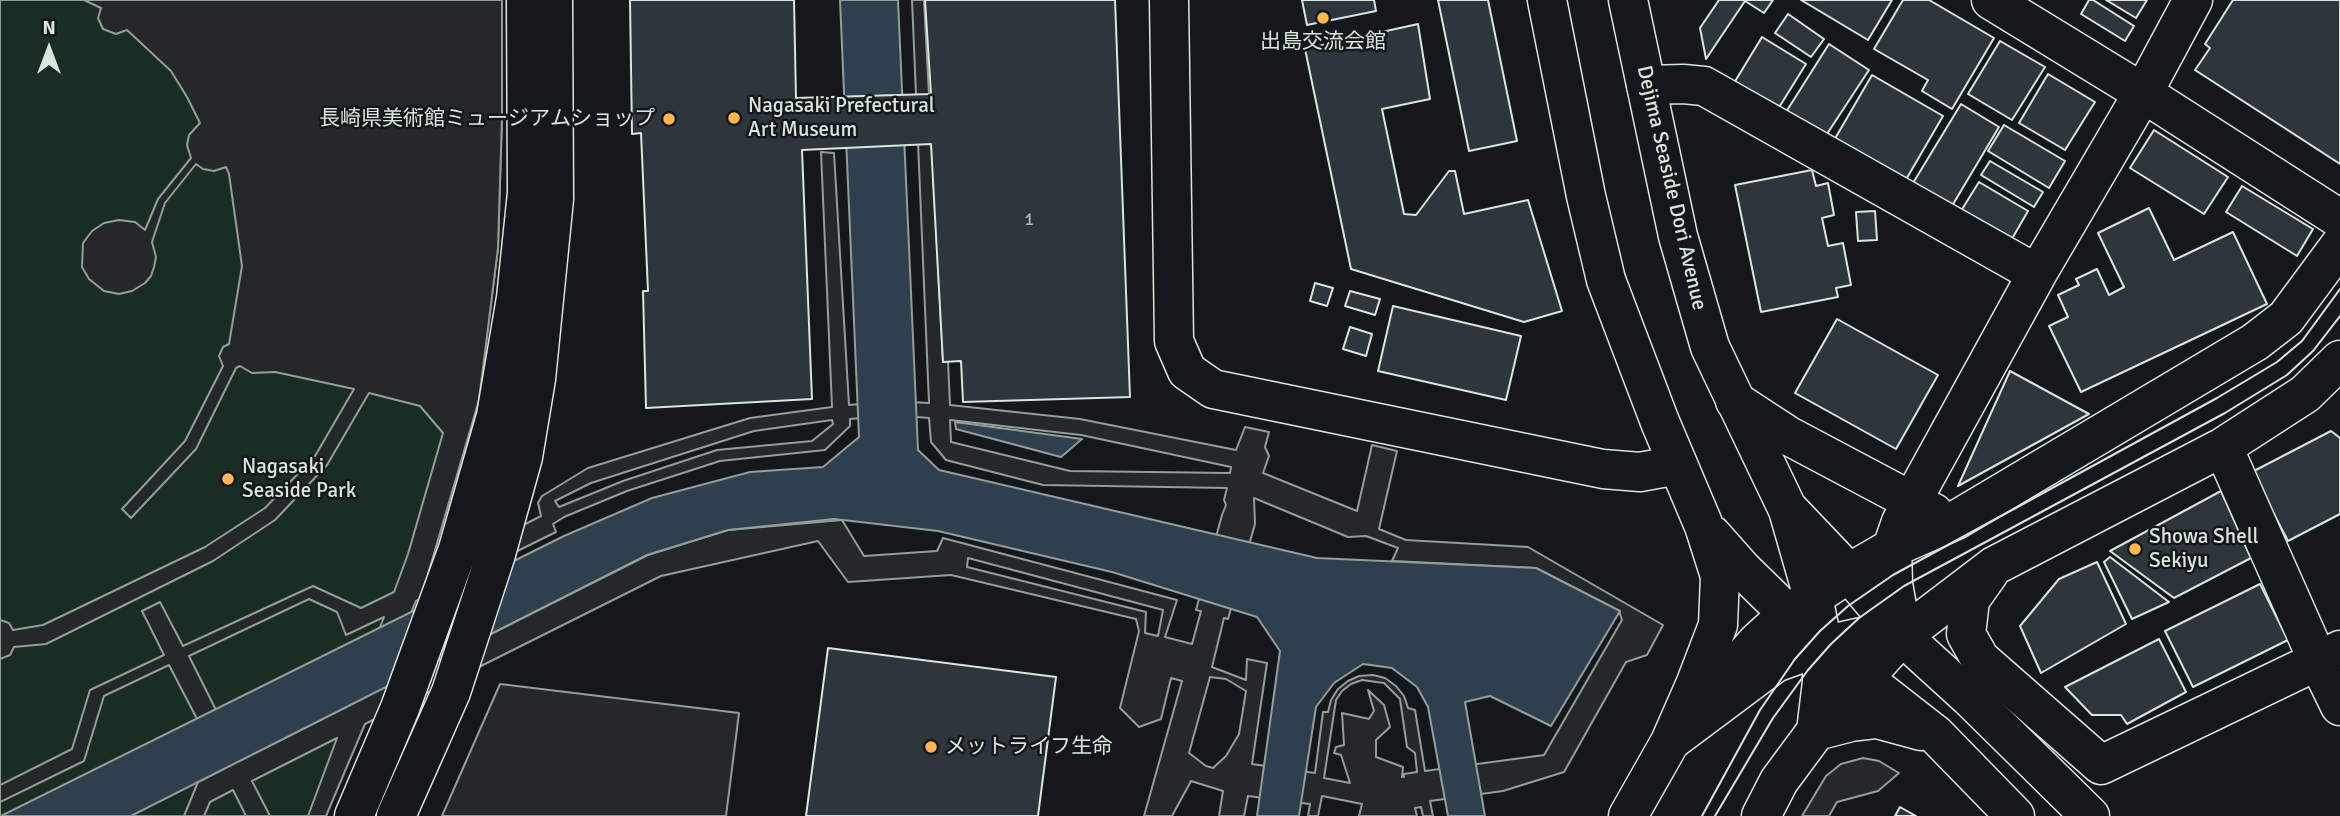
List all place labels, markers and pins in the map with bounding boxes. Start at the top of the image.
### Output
marker: 出島交流会館 [1315,10,1331,26]
place label: 出島交流会館 [1260,29,1386,55]
place label: Nagasaki Prefectural Art Museum [748,93,935,143]
place label: 長崎県美術館ミュージアムショップ [319,106,655,132]
marker: Nagasaki Prefectural Art Museum [726,110,742,126]
marker: 長崎県美術館ミュージアムショップ [661,111,677,127]
place label: Nagasaki Seaside Park [242,454,356,504]
marker: Nagasaki Seaside Park [220,471,236,487]
place label: Showa Shell Sekiyu [2149,524,2259,574]
marker: Showa Shell Sekiyu [2127,541,2143,557]
place label: メットライフ生命 [945,734,1113,760]
marker: メットライフ生命 [923,739,939,755]

